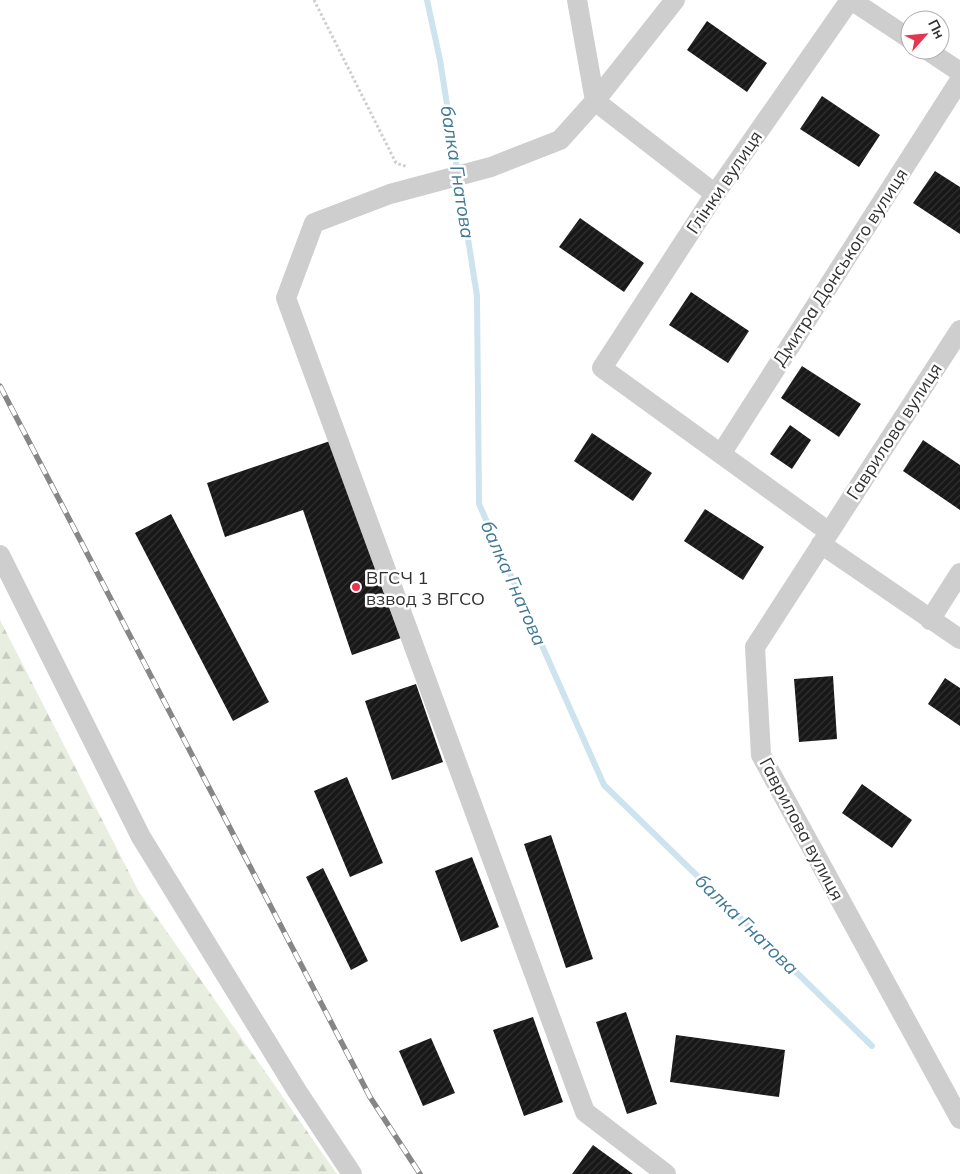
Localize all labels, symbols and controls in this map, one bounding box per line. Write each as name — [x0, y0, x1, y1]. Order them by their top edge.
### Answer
north arrow — [900, 10, 950, 60]
text: Пн — [924, 16, 949, 42]
water label: балка Гнатова — [436, 104, 480, 240]
street label: Глінки вулиця — [681, 126, 767, 238]
street label: Дмитра Донського вулиця — [767, 164, 913, 370]
street label: Гаврилова вулиця — [841, 358, 947, 504]
water label: балка Гнатова — [476, 517, 552, 649]
place label: ВГСЧ 1 взвод 3 ВГСО — [366, 566, 485, 610]
marker: ВГСЧ 1 взвод 3 ВГСО — [350, 581, 362, 593]
street label: Гаврилова вулиця — [755, 754, 849, 904]
water label: балка Гнатова — [690, 869, 804, 979]

